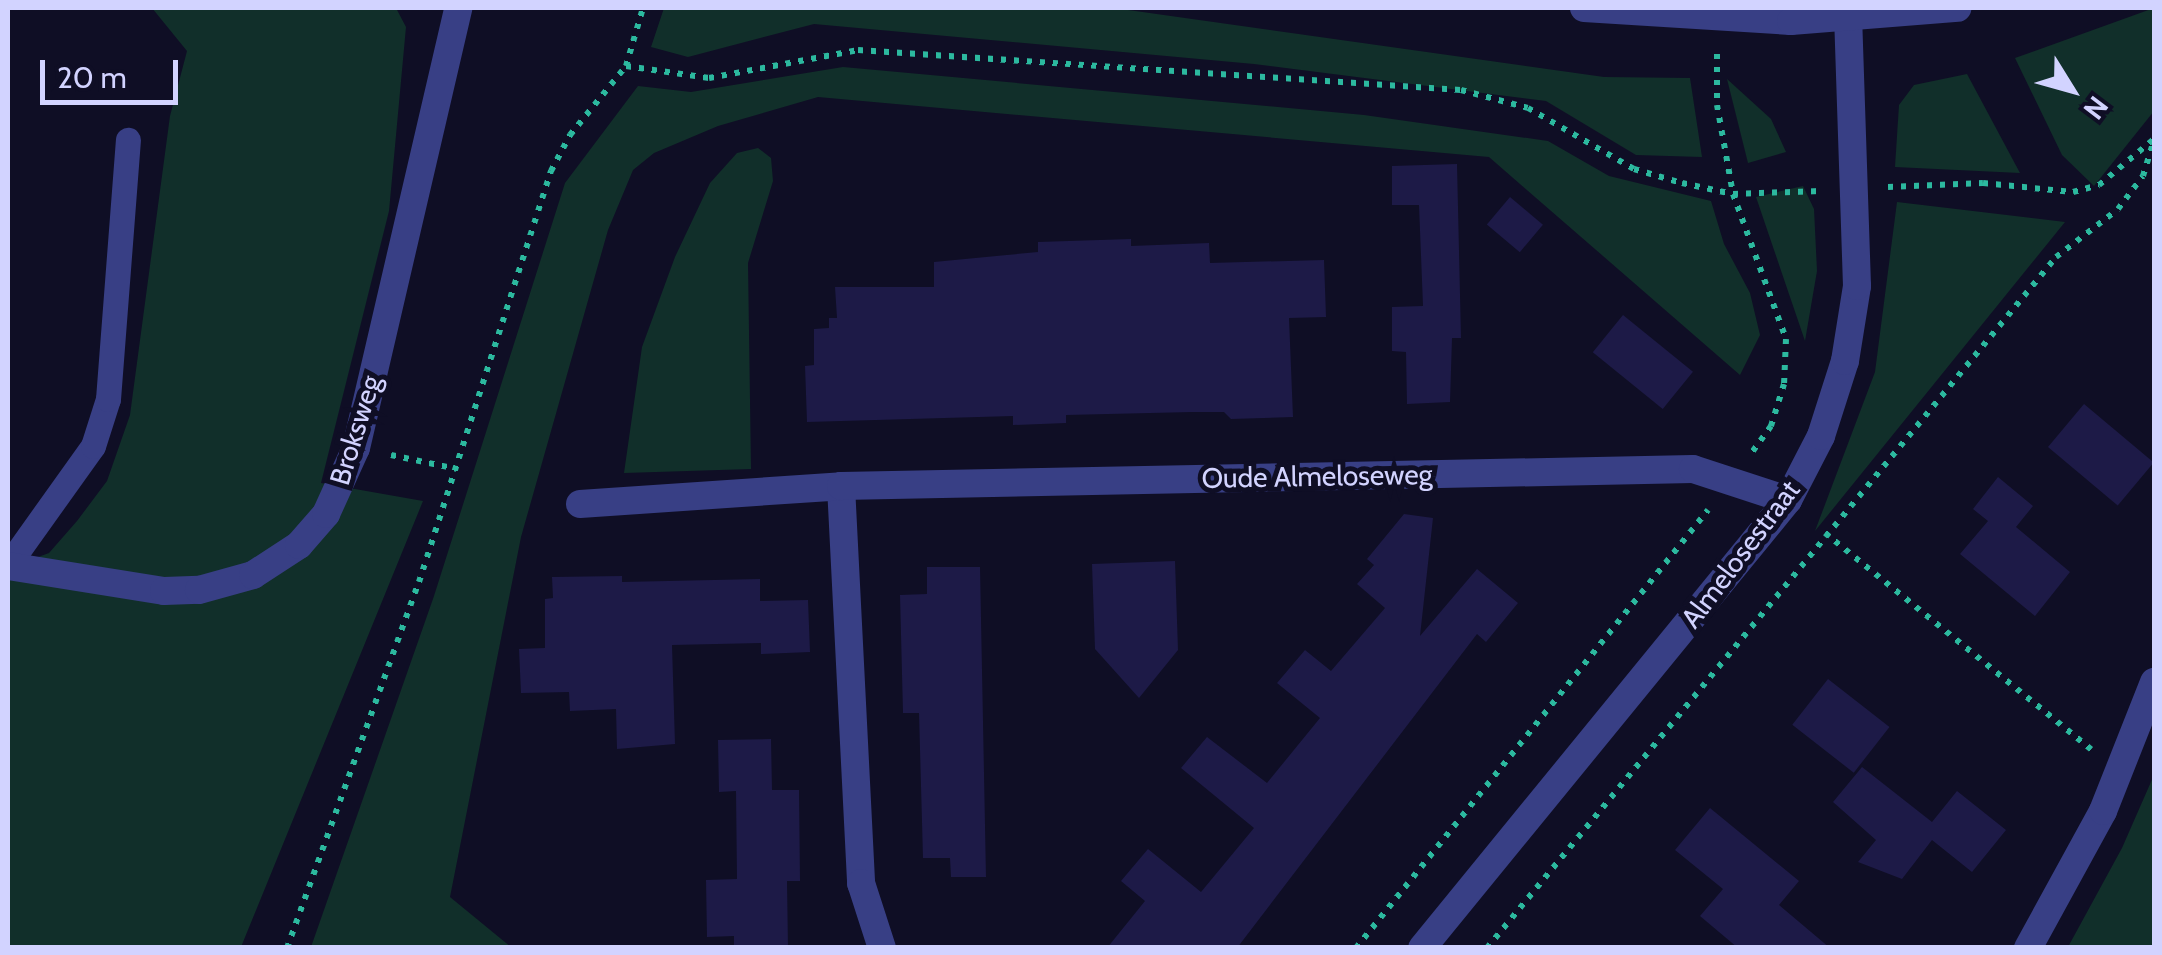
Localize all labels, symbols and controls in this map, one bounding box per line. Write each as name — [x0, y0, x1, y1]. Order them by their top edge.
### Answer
scale bar — [45, 40, 182, 102]
north arrow — [2022, 40, 2122, 140]
text: 20 m — [57, 59, 127, 96]
text: N — [2076, 90, 2115, 126]
street label: Broksweg — [322, 371, 388, 489]
street label: Oude Almeloseweg — [1201, 457, 1433, 495]
street label: Almelosestraat — [1674, 474, 1806, 634]

